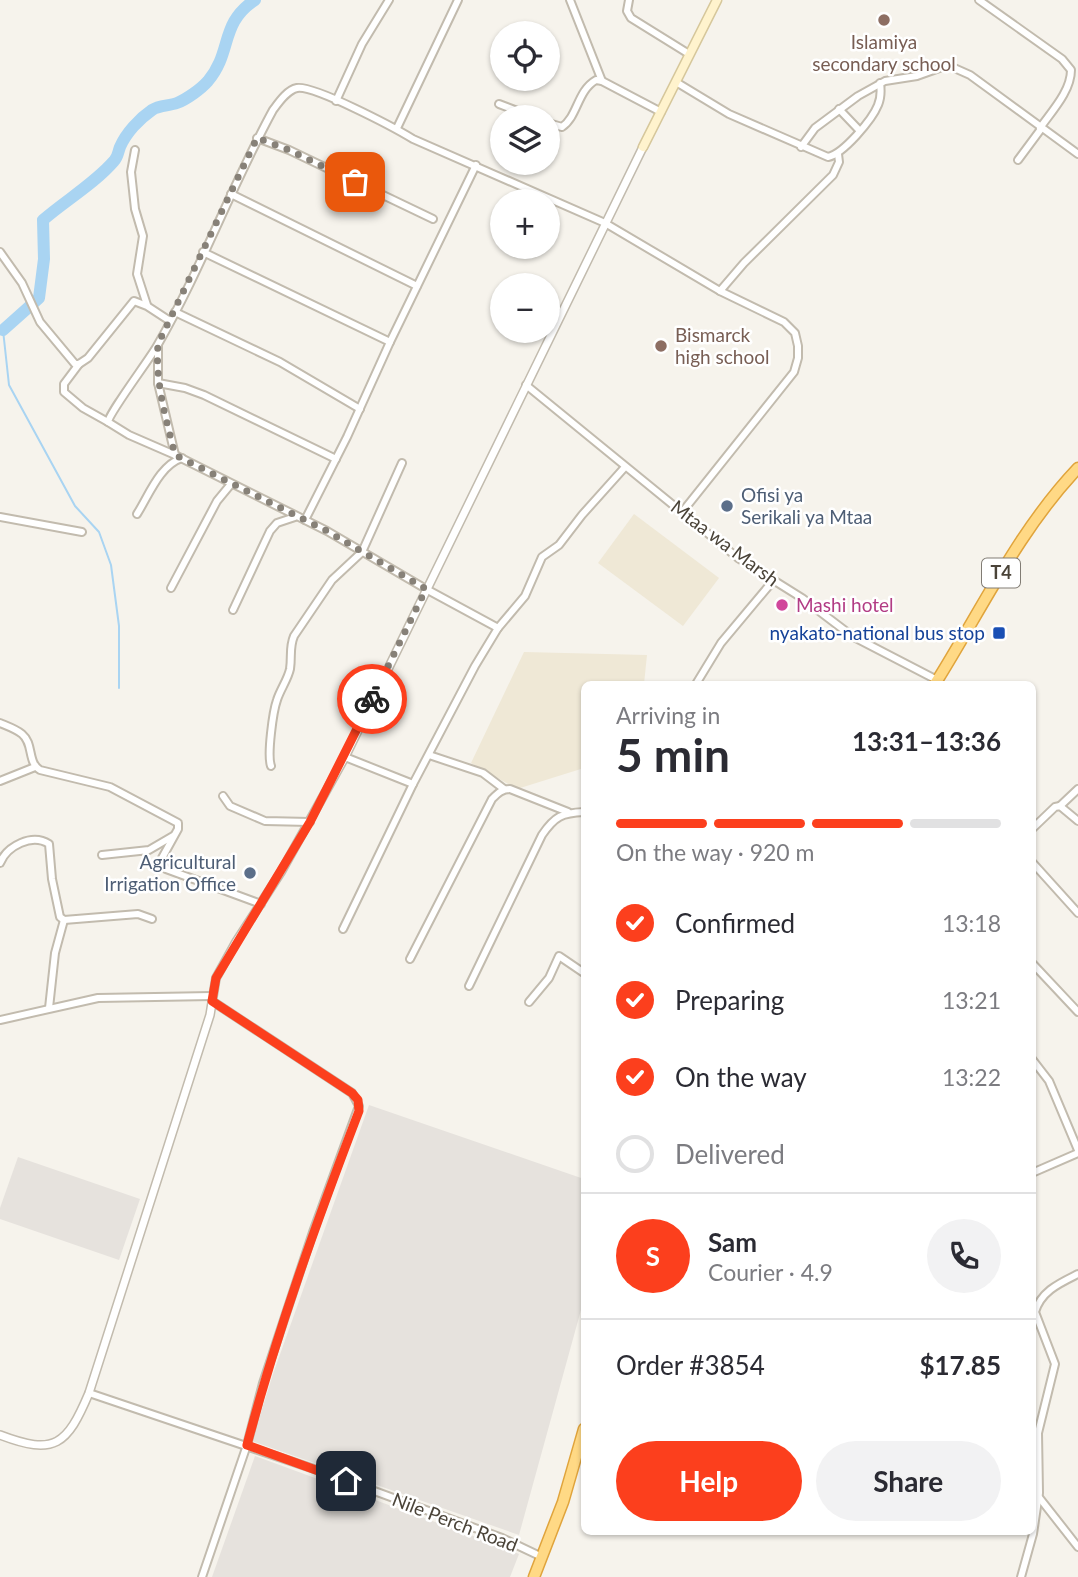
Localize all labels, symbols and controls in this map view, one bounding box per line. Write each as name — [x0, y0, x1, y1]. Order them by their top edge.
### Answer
marker: Islamiya secondary school — [876, 12, 892, 28]
map controls — [490, 21, 560, 343]
button: locate — [490, 21, 560, 91]
place label: Islamiya secondary school — [812, 30, 956, 75]
button: layers — [490, 105, 560, 175]
pin — [325, 152, 385, 212]
icon: bag — [336, 163, 374, 201]
button: + — [490, 189, 560, 259]
button: − — [490, 273, 560, 343]
place label: Bismarck high school — [675, 323, 769, 368]
marker: Bismarck high school — [653, 338, 669, 354]
place label: Ofisi ya Serikali ya Mtaa — [741, 483, 872, 528]
street label: Mtaa wa Marsh — [667, 495, 784, 591]
marker: Ofisi ya Serikali ya Mtaa — [719, 498, 735, 514]
road number: T4 — [982, 558, 1020, 588]
place label: Mashi hotel — [796, 593, 894, 616]
marker: Mashi hotel — [774, 597, 790, 613]
place label: nyakato-national bus stop — [769, 621, 985, 644]
marker: nyakato-national bus stop — [991, 625, 1007, 641]
courier — [337, 664, 407, 734]
icon: bike — [353, 680, 391, 718]
text: Arriving in — [616, 701, 720, 729]
text: 13:31–13:36 — [852, 725, 1001, 757]
text: 5 min — [616, 727, 730, 782]
text: On the way · 920 m — [616, 838, 815, 866]
place label: Agricultural Irrigation Office — [104, 850, 236, 895]
marker: Agricultural Irrigation Office — [242, 865, 258, 881]
icon: check — [616, 904, 654, 942]
text: Confirmed — [675, 907, 795, 939]
text: 13:18 — [942, 909, 1001, 937]
icon: check — [616, 981, 654, 1019]
text: Preparing — [675, 984, 784, 1016]
text: 13:21 — [942, 986, 1001, 1014]
icon: check — [616, 1058, 654, 1096]
text: On the way — [675, 1061, 807, 1093]
text: 13:22 — [942, 1063, 1001, 1091]
text: Delivered — [675, 1138, 785, 1170]
button: phone — [927, 1219, 1001, 1293]
text: Sam — [708, 1226, 757, 1258]
text: S — [646, 1240, 660, 1272]
text: Courier · 4.9 — [708, 1258, 833, 1286]
text: Order #3854 — [616, 1349, 765, 1381]
text: $17.85 — [919, 1349, 1001, 1381]
button: Help — [616, 1441, 802, 1521]
button: Share — [816, 1441, 1001, 1521]
pin — [316, 1451, 376, 1511]
icon: home — [327, 1462, 365, 1500]
street label: Nile Perch Road — [389, 1487, 521, 1556]

